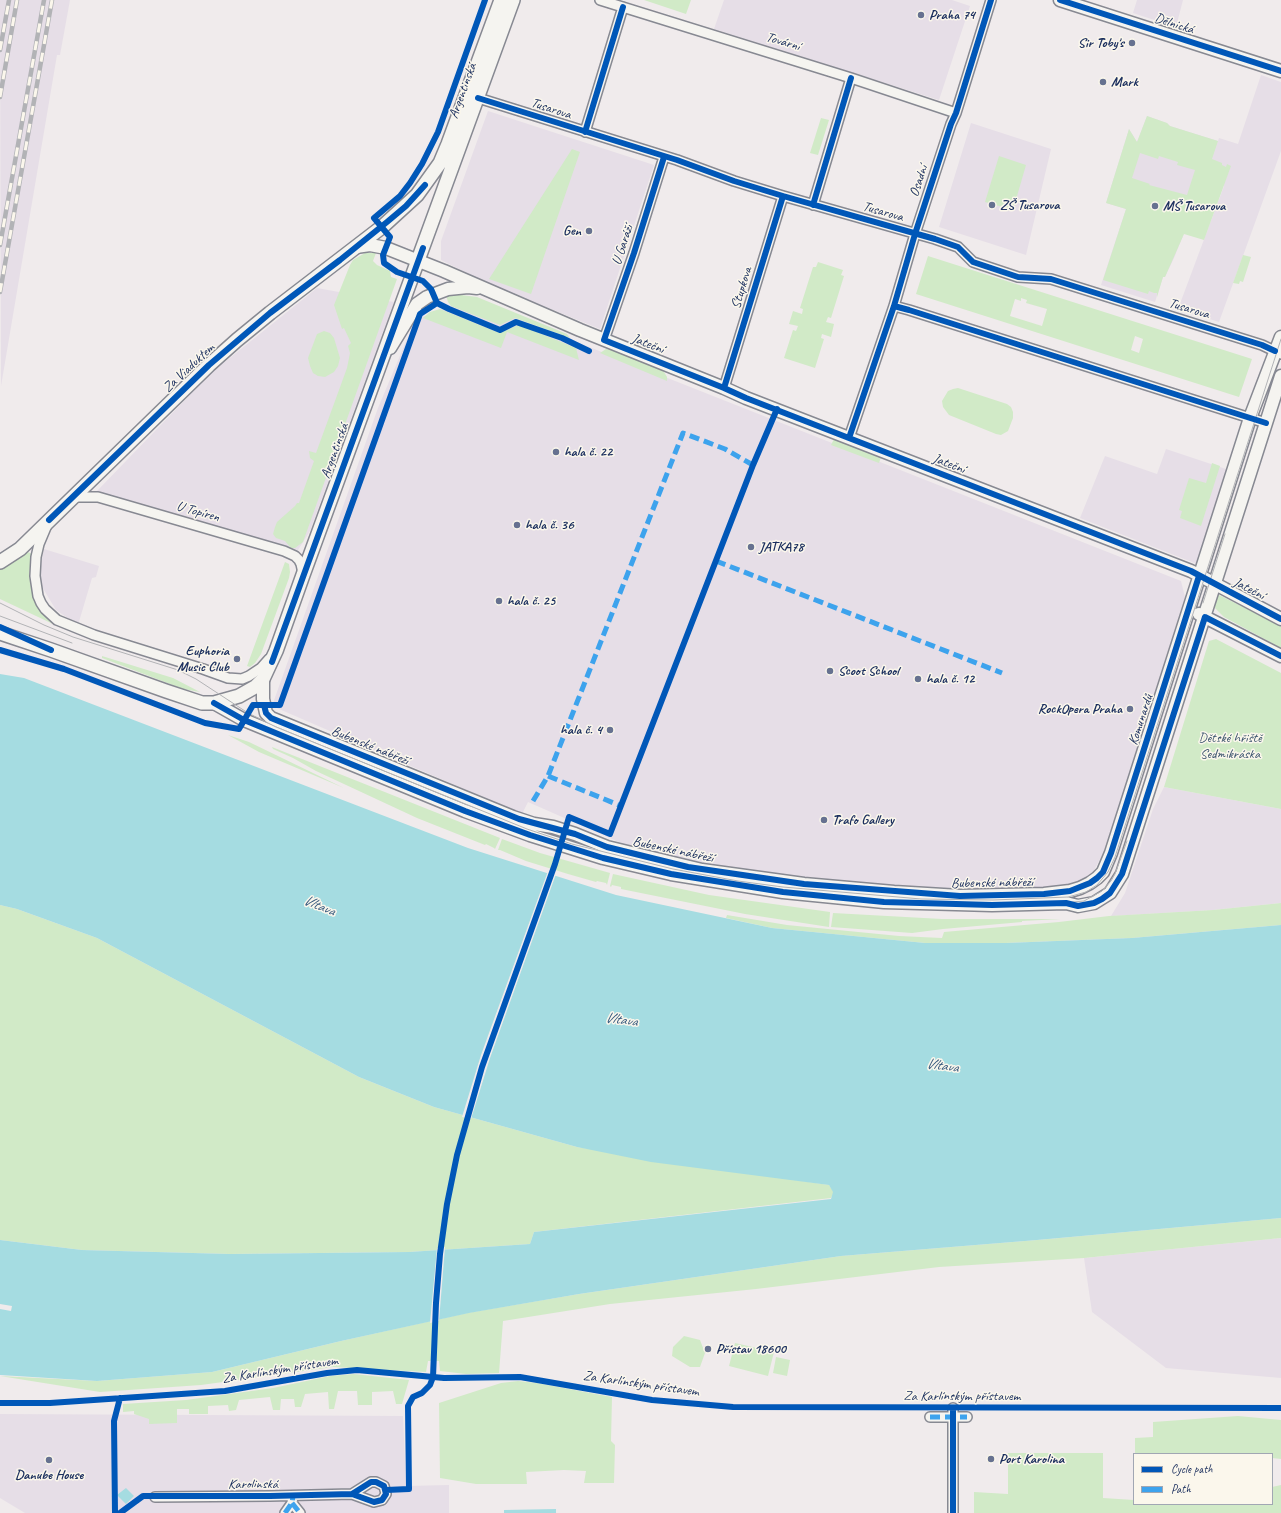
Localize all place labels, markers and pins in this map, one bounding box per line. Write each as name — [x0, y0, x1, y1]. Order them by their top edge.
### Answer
place label: Praha 74 — [929, 7, 975, 23]
marker: Praha 74 — [916, 10, 926, 20]
place label: Sir Toby's — [1078, 35, 1124, 51]
marker: Sir Toby's — [1127, 38, 1137, 48]
place label: Mark — [1111, 74, 1138, 90]
marker: Mark — [1098, 77, 1108, 87]
place label: ZŠ Tusarova — [1000, 197, 1059, 213]
place label: MŠ Tusarova — [1163, 198, 1225, 214]
marker: ZŠ Tusarova — [987, 200, 997, 210]
marker: MŠ Tusarova — [1150, 201, 1160, 211]
place label: Gen — [563, 223, 581, 239]
marker: Gen — [584, 226, 594, 236]
place label: hala č. 22 — [564, 444, 612, 460]
marker: hala č. 22 — [551, 447, 561, 457]
place label: hala č. 36 — [525, 517, 574, 533]
marker: hala č. 36 — [512, 520, 522, 530]
place label: JATKA78 — [759, 539, 803, 555]
marker: JATKA78 — [746, 542, 756, 552]
place label: hala č. 25 — [507, 593, 555, 609]
marker: hala č. 25 — [494, 596, 504, 606]
place label: Euphoria Music Club — [177, 643, 229, 676]
marker: Euphoria Music Club — [232, 654, 242, 664]
place label: Scoot School — [838, 663, 899, 679]
marker: Scoot School — [825, 666, 835, 676]
place label: hala č. 12 — [926, 671, 974, 687]
marker: hala č. 12 — [913, 674, 923, 684]
place label: RockOpera Praha — [1038, 701, 1122, 717]
marker: RockOpera Praha — [1125, 704, 1135, 714]
place label: hala č. 4 — [560, 722, 602, 738]
marker: hala č. 4 — [605, 725, 615, 735]
place label: Trafo Gallery — [832, 812, 894, 828]
marker: Trafo Gallery — [819, 815, 829, 825]
place label: Přístav 18600 — [716, 1341, 786, 1357]
marker: Přístav 18600 — [703, 1344, 713, 1354]
place label: Port Karolina — [999, 1451, 1064, 1467]
marker: Port Karolina — [986, 1454, 996, 1464]
marker: Danube House — [44, 1455, 54, 1465]
place label: Danube House — [15, 1467, 83, 1483]

